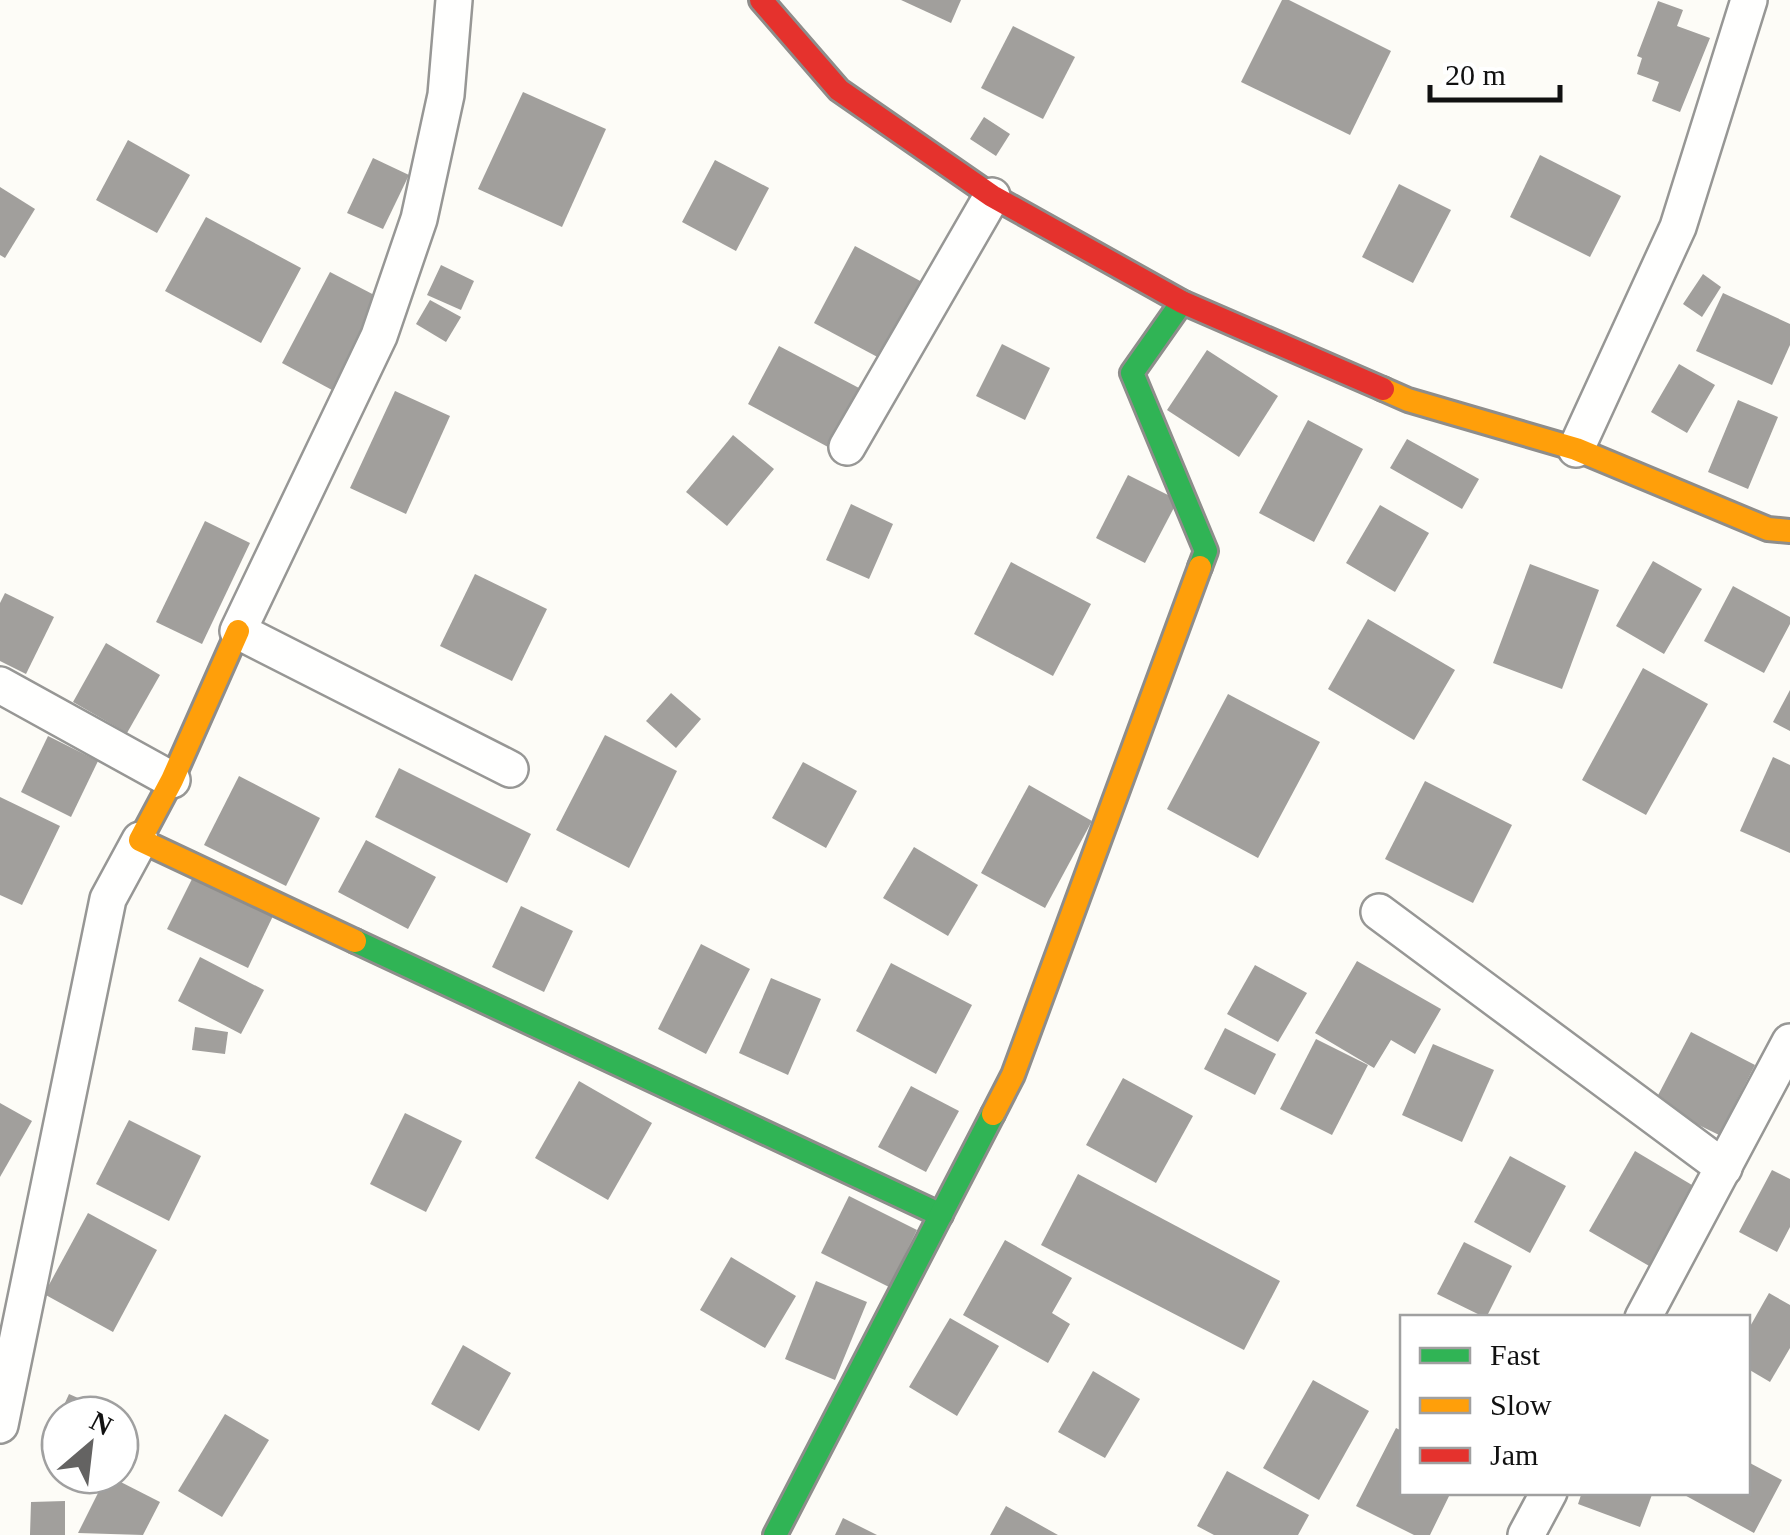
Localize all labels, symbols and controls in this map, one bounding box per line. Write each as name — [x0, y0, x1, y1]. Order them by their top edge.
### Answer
scale bar — [1430, 40, 1560, 102]
text: 20 m — [1445, 58, 1506, 91]
legend — [1400, 1315, 1750, 1495]
text: Fast — [1490, 1338, 1541, 1371]
text: Slow — [1490, 1388, 1552, 1421]
north arrow — [40, 1395, 140, 1495]
text: N — [85, 1405, 118, 1442]
text: Jam — [1490, 1438, 1538, 1471]

